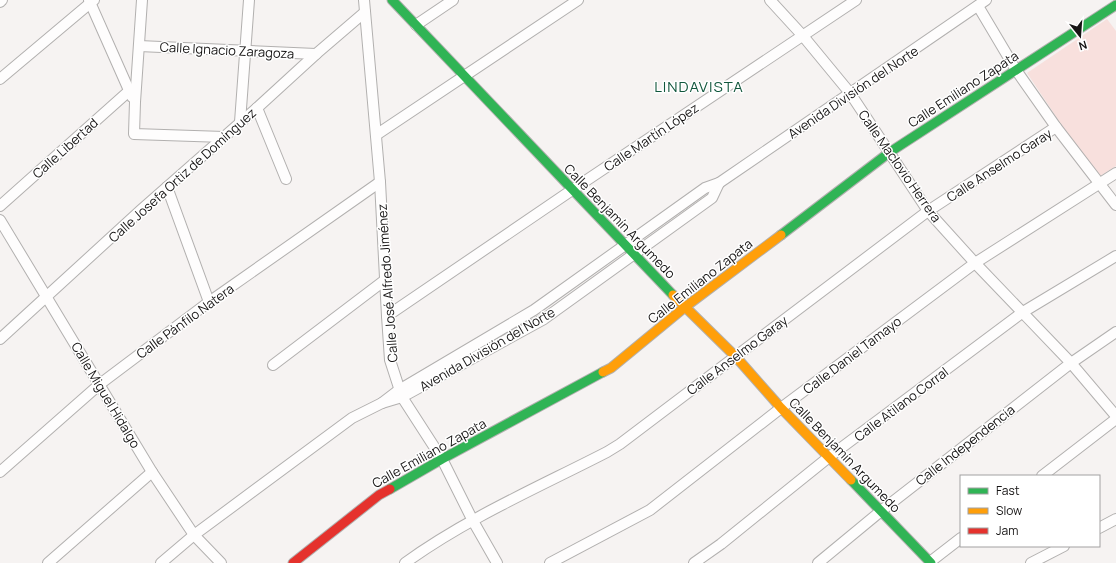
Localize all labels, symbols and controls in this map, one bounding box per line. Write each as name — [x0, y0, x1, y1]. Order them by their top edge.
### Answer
north arrow — [1060, 16, 1100, 56]
street label: Calle Ignacio Zaragoza — [159, 37, 295, 63]
text: N — [1077, 38, 1089, 54]
street label: Avenida División del Norte — [784, 41, 922, 142]
street label: Calle Emiliano Zapata — [904, 47, 1022, 131]
district label: LINDAVISTA — [654, 76, 744, 97]
street label: Calle Martín López — [600, 99, 702, 175]
street label: Calle Josefa Ortiz de Domínguez — [104, 104, 260, 246]
street label: Calle Maclovio Herrera — [854, 106, 946, 226]
street label: Calle Libertad — [28, 114, 102, 182]
street label: Calle Anselmo Garay — [943, 124, 1055, 206]
street label: Calle Benjamín Argumedo — [560, 160, 680, 282]
street label: Calle José Alfredo Jiménez — [372, 203, 402, 363]
street label: Calle Emiliano Zapata — [644, 234, 756, 328]
street label: Calle Pánfilo Natera — [132, 279, 238, 363]
street label: Avenida División del Norte — [416, 303, 558, 395]
street label: Calle Anselmo Garay — [683, 311, 791, 399]
street label: Calle Daniel Tamayo — [799, 312, 905, 398]
street label: Calle Miguel Hidalgo — [67, 339, 145, 452]
street label: Calle Atilano Corral — [850, 363, 952, 445]
street label: Calle Benjamín Argumedo — [785, 394, 905, 516]
street label: Calle Independencia — [912, 401, 1018, 489]
street label: Calle Emiliano Zapata — [369, 414, 489, 492]
legend — [960, 475, 1100, 547]
text: Fast — [996, 482, 1020, 499]
text: Slow — [996, 502, 1022, 519]
text: Jam — [996, 522, 1018, 539]

